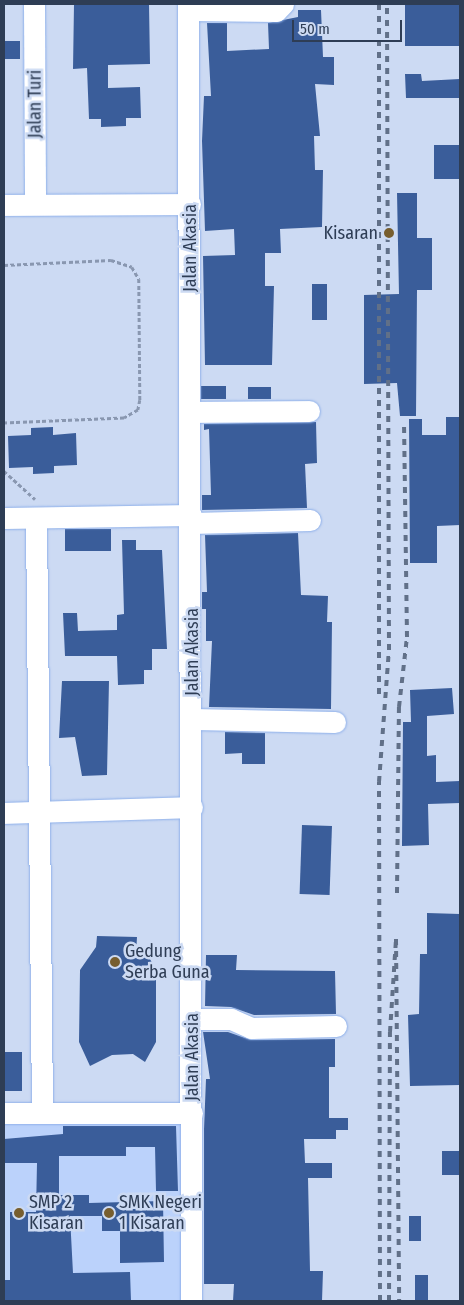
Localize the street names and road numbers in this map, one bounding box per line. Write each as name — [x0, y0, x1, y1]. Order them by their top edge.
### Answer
street label: Jalan Turi — [24, 70, 46, 138]
street label: Jalan Akasia — [179, 204, 201, 292]
street label: Jalan Akasia — [181, 608, 203, 696]
street label: Jalan Akasia — [181, 1013, 203, 1101]

